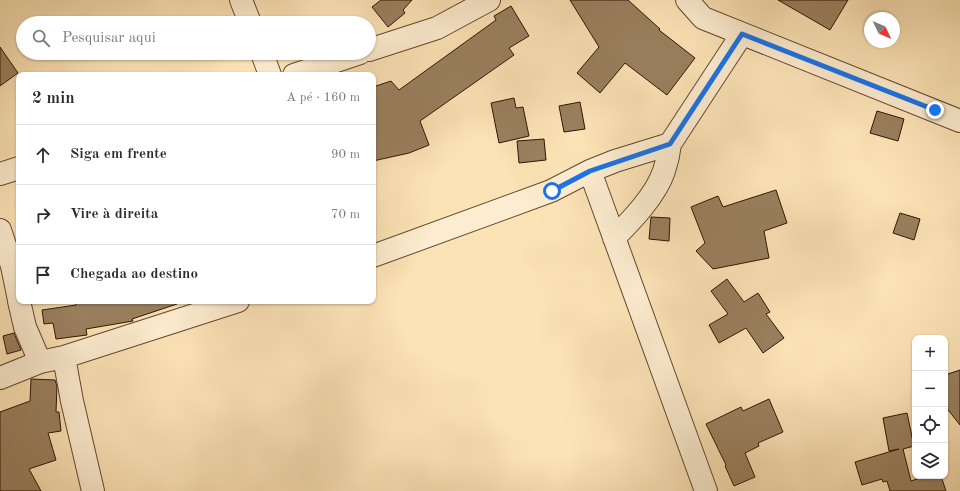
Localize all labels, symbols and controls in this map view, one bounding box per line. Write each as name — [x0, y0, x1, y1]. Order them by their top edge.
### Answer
north arrow — [864, 12, 900, 48]
search box — [16, 16, 376, 60]
icon: search — [30, 27, 52, 49]
text: Pesquisar aqui — [62, 31, 156, 46]
text: 2 min — [32, 90, 75, 107]
text: A pé · 160 m — [286, 91, 360, 104]
route end — [926, 101, 944, 119]
icon: ahead — [32, 144, 54, 166]
text: Siga em frente — [70, 147, 167, 162]
text: 90 m — [331, 148, 360, 161]
route start — [543, 182, 561, 200]
icon: right — [32, 204, 54, 226]
text: Vire à direita — [70, 207, 158, 222]
text: 70 m — [331, 208, 360, 221]
icon: arrive — [32, 264, 54, 286]
text: Chegada ao destino — [70, 267, 198, 282]
map controls — [912, 335, 948, 479]
button: + — [912, 335, 948, 371]
button: − — [912, 371, 948, 407]
button: locate — [912, 407, 948, 443]
button: layers — [912, 443, 948, 479]

